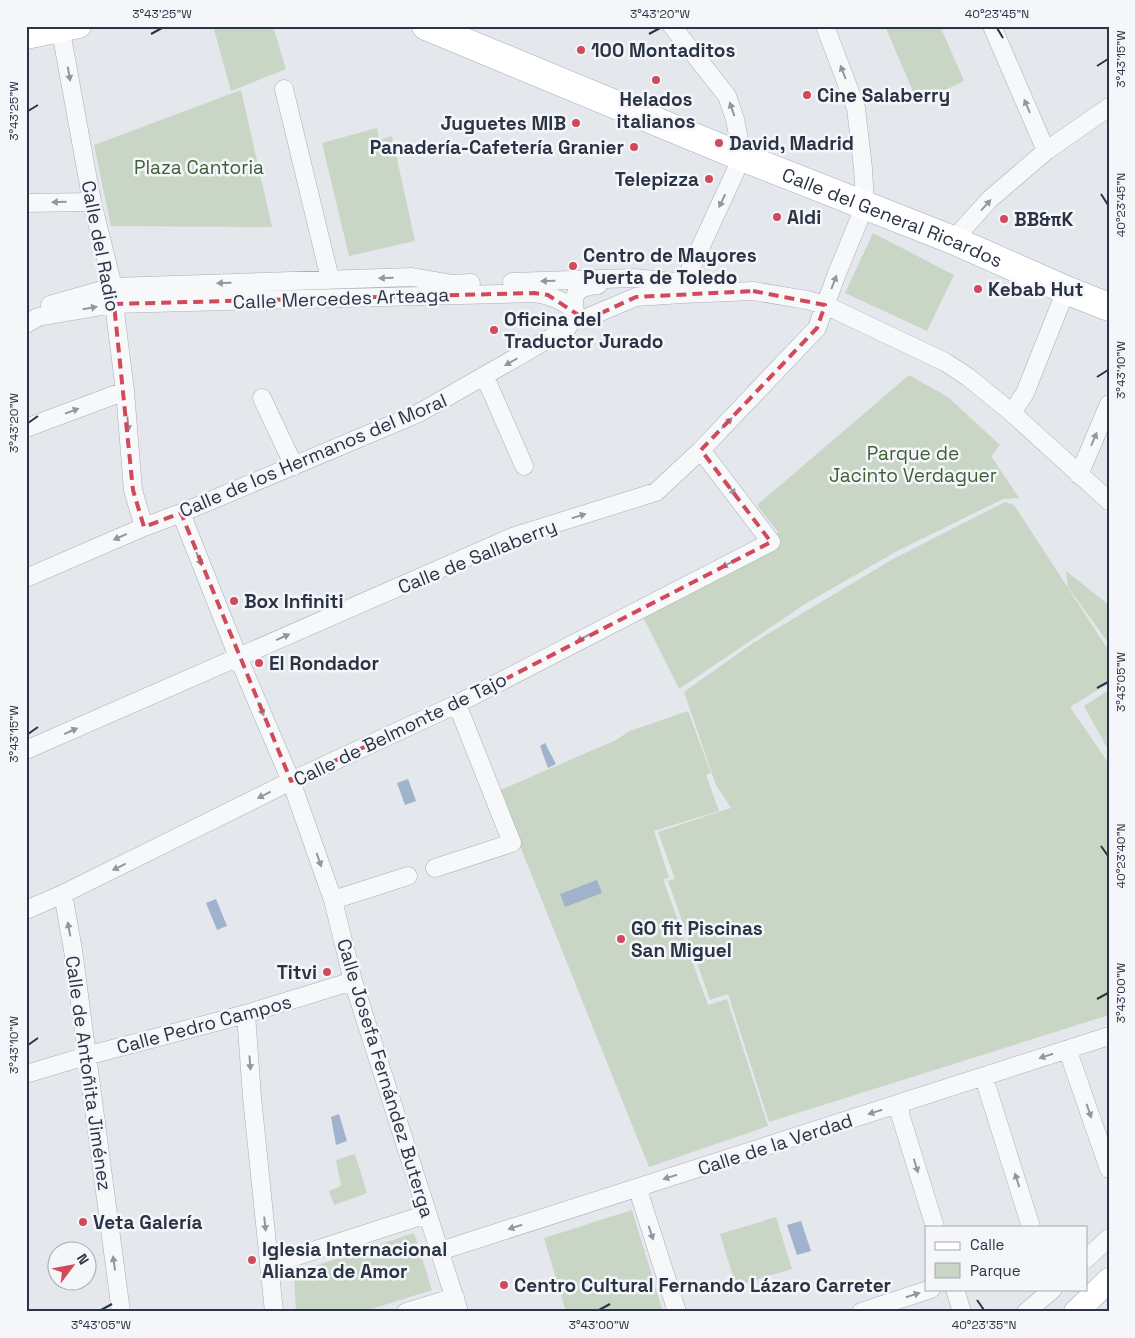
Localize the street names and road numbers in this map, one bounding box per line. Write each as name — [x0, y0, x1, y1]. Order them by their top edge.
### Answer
street label: Calle del General Ricardos — [778, 162, 1006, 273]
street label: Calle del Radio — [76, 178, 125, 314]
street label: Calle Mercedes Arteaga — [232, 282, 450, 315]
street label: Calle de los Hermanos del Moral — [176, 388, 451, 523]
street label: Calle de Sallaberry — [394, 513, 560, 600]
street label: Calle de Belmonte de Tajo — [290, 667, 511, 792]
street label: Calle Josefa Fernández Buterga — [331, 936, 440, 1221]
street label: Calle de Antoñita Jiménez — [60, 954, 117, 1192]
street label: Calle Pedro Campos — [114, 989, 294, 1060]
street label: Calle de la Verdad — [695, 1108, 856, 1181]

